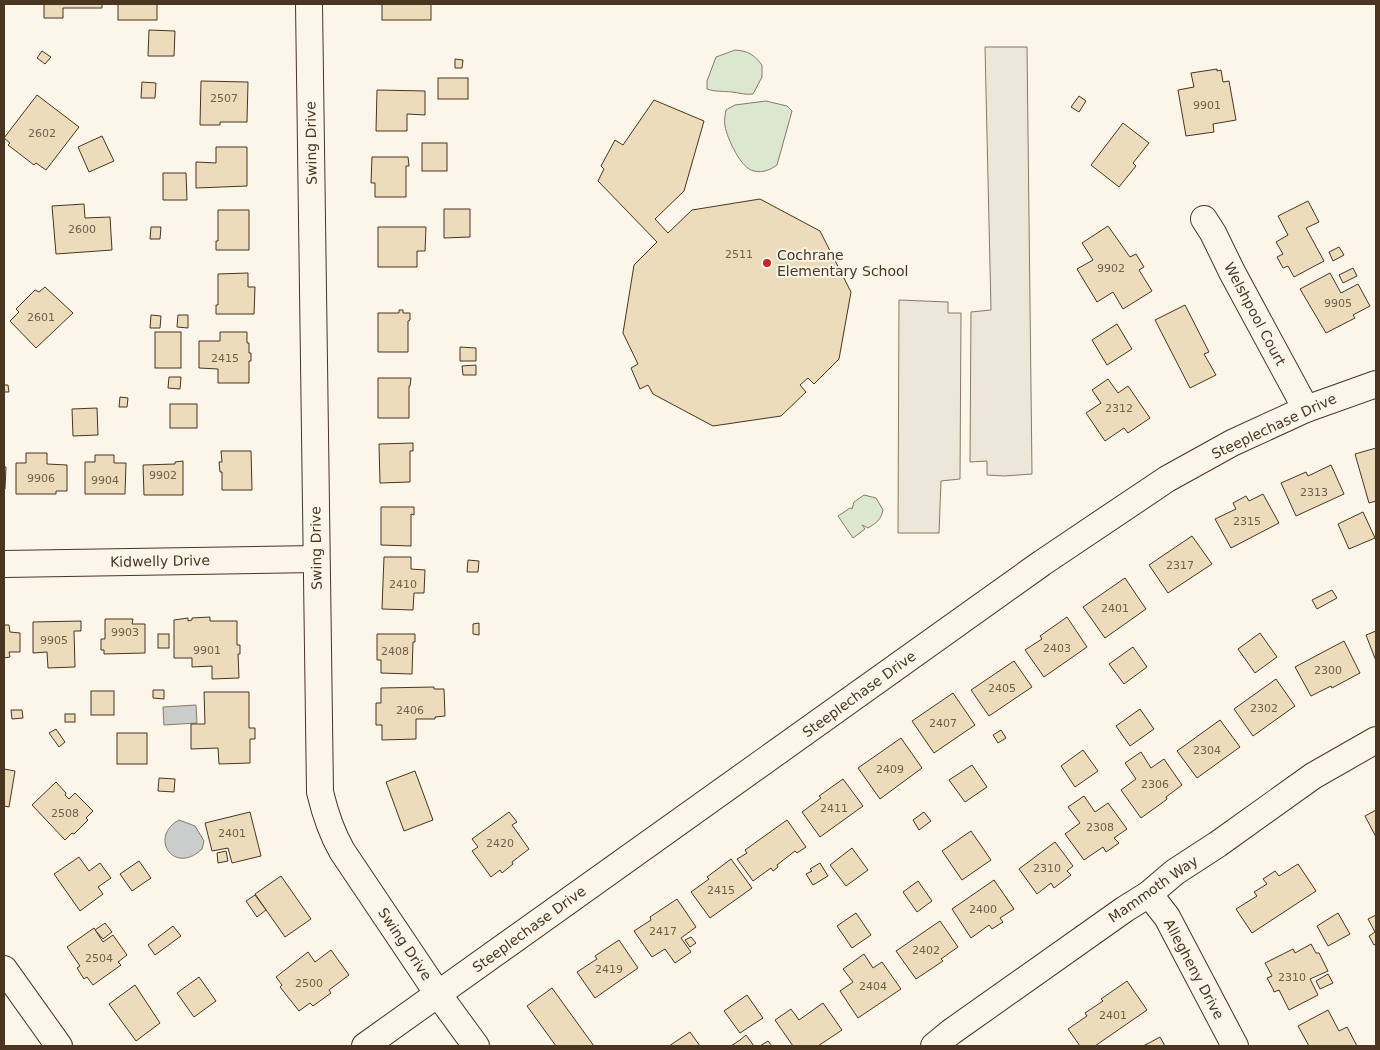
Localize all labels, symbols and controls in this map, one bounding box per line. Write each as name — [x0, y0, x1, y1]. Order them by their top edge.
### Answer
house number: 2507 — [210, 92, 238, 105]
house number: 9901 — [1193, 99, 1221, 112]
street label: Swing Drive — [302, 101, 320, 185]
house number: 2602 — [28, 127, 56, 140]
house number: 2600 — [68, 223, 96, 236]
place label: Cochrane Elementary School — [777, 247, 909, 279]
house number: 2511 — [725, 248, 753, 261]
marker: Cochrane Elementary School — [761, 257, 773, 269]
street label: Welshpool Court — [1221, 260, 1289, 369]
house number: 9902 — [1097, 262, 1125, 275]
house number: 9905 — [1324, 297, 1352, 310]
house number: 2601 — [27, 311, 55, 324]
house number: 2415 — [211, 352, 239, 365]
street label: Steeplechase Drive — [1209, 390, 1339, 462]
house number: 2312 — [1105, 402, 1133, 415]
house number: 9902 — [149, 469, 177, 482]
house number: 9906 — [27, 472, 55, 485]
house number: 9904 — [91, 474, 119, 487]
house number: 2313 — [1300, 486, 1328, 499]
street label: Swing Drive — [307, 506, 325, 590]
house number: 2315 — [1233, 515, 1261, 528]
street label: Kidwelly Drive — [110, 552, 210, 570]
house number: 2317 — [1166, 559, 1194, 572]
house number: 2410 — [389, 578, 417, 591]
house number: 2401 — [1101, 602, 1129, 615]
house number: 9903 — [111, 626, 139, 639]
house number: 9905 — [40, 634, 68, 647]
house number: 2403 — [1043, 642, 1071, 655]
house number: 9901 — [193, 644, 221, 657]
house number: 2408 — [381, 645, 409, 658]
street label: Steeplechase Drive — [799, 648, 919, 740]
house number: 2300 — [1314, 664, 1342, 677]
house number: 2405 — [988, 682, 1016, 695]
house number: 2302 — [1250, 702, 1278, 715]
house number: 2406 — [396, 704, 424, 717]
house number: 2407 — [929, 717, 957, 730]
house number: 2304 — [1193, 744, 1221, 757]
house number: 2409 — [876, 763, 904, 776]
house number: 2306 — [1141, 778, 1169, 791]
house number: 2411 — [820, 802, 848, 815]
house number: 2508 — [51, 807, 79, 820]
house number: 2308 — [1086, 821, 1114, 834]
house number: 2401 — [218, 827, 246, 840]
house number: 2420 — [486, 837, 514, 850]
street label: Mammoth Way — [1105, 852, 1201, 926]
house number: 2310 — [1033, 862, 1061, 875]
street label: Steeplechase Drive — [469, 883, 589, 975]
house number: 2415 — [707, 884, 735, 897]
house number: 2400 — [969, 903, 997, 916]
street label: Swing Drive — [375, 905, 435, 983]
street label: Allegheny Drive — [1161, 916, 1227, 1022]
house number: 2417 — [649, 925, 677, 938]
house number: 2402 — [912, 944, 940, 957]
house number: 2504 — [85, 952, 113, 965]
house number: 2419 — [595, 963, 623, 976]
house number: 2310 — [1278, 971, 1306, 984]
house number: 2500 — [295, 977, 323, 990]
house number: 2404 — [859, 980, 887, 993]
house number: 2401 — [1099, 1009, 1127, 1022]

